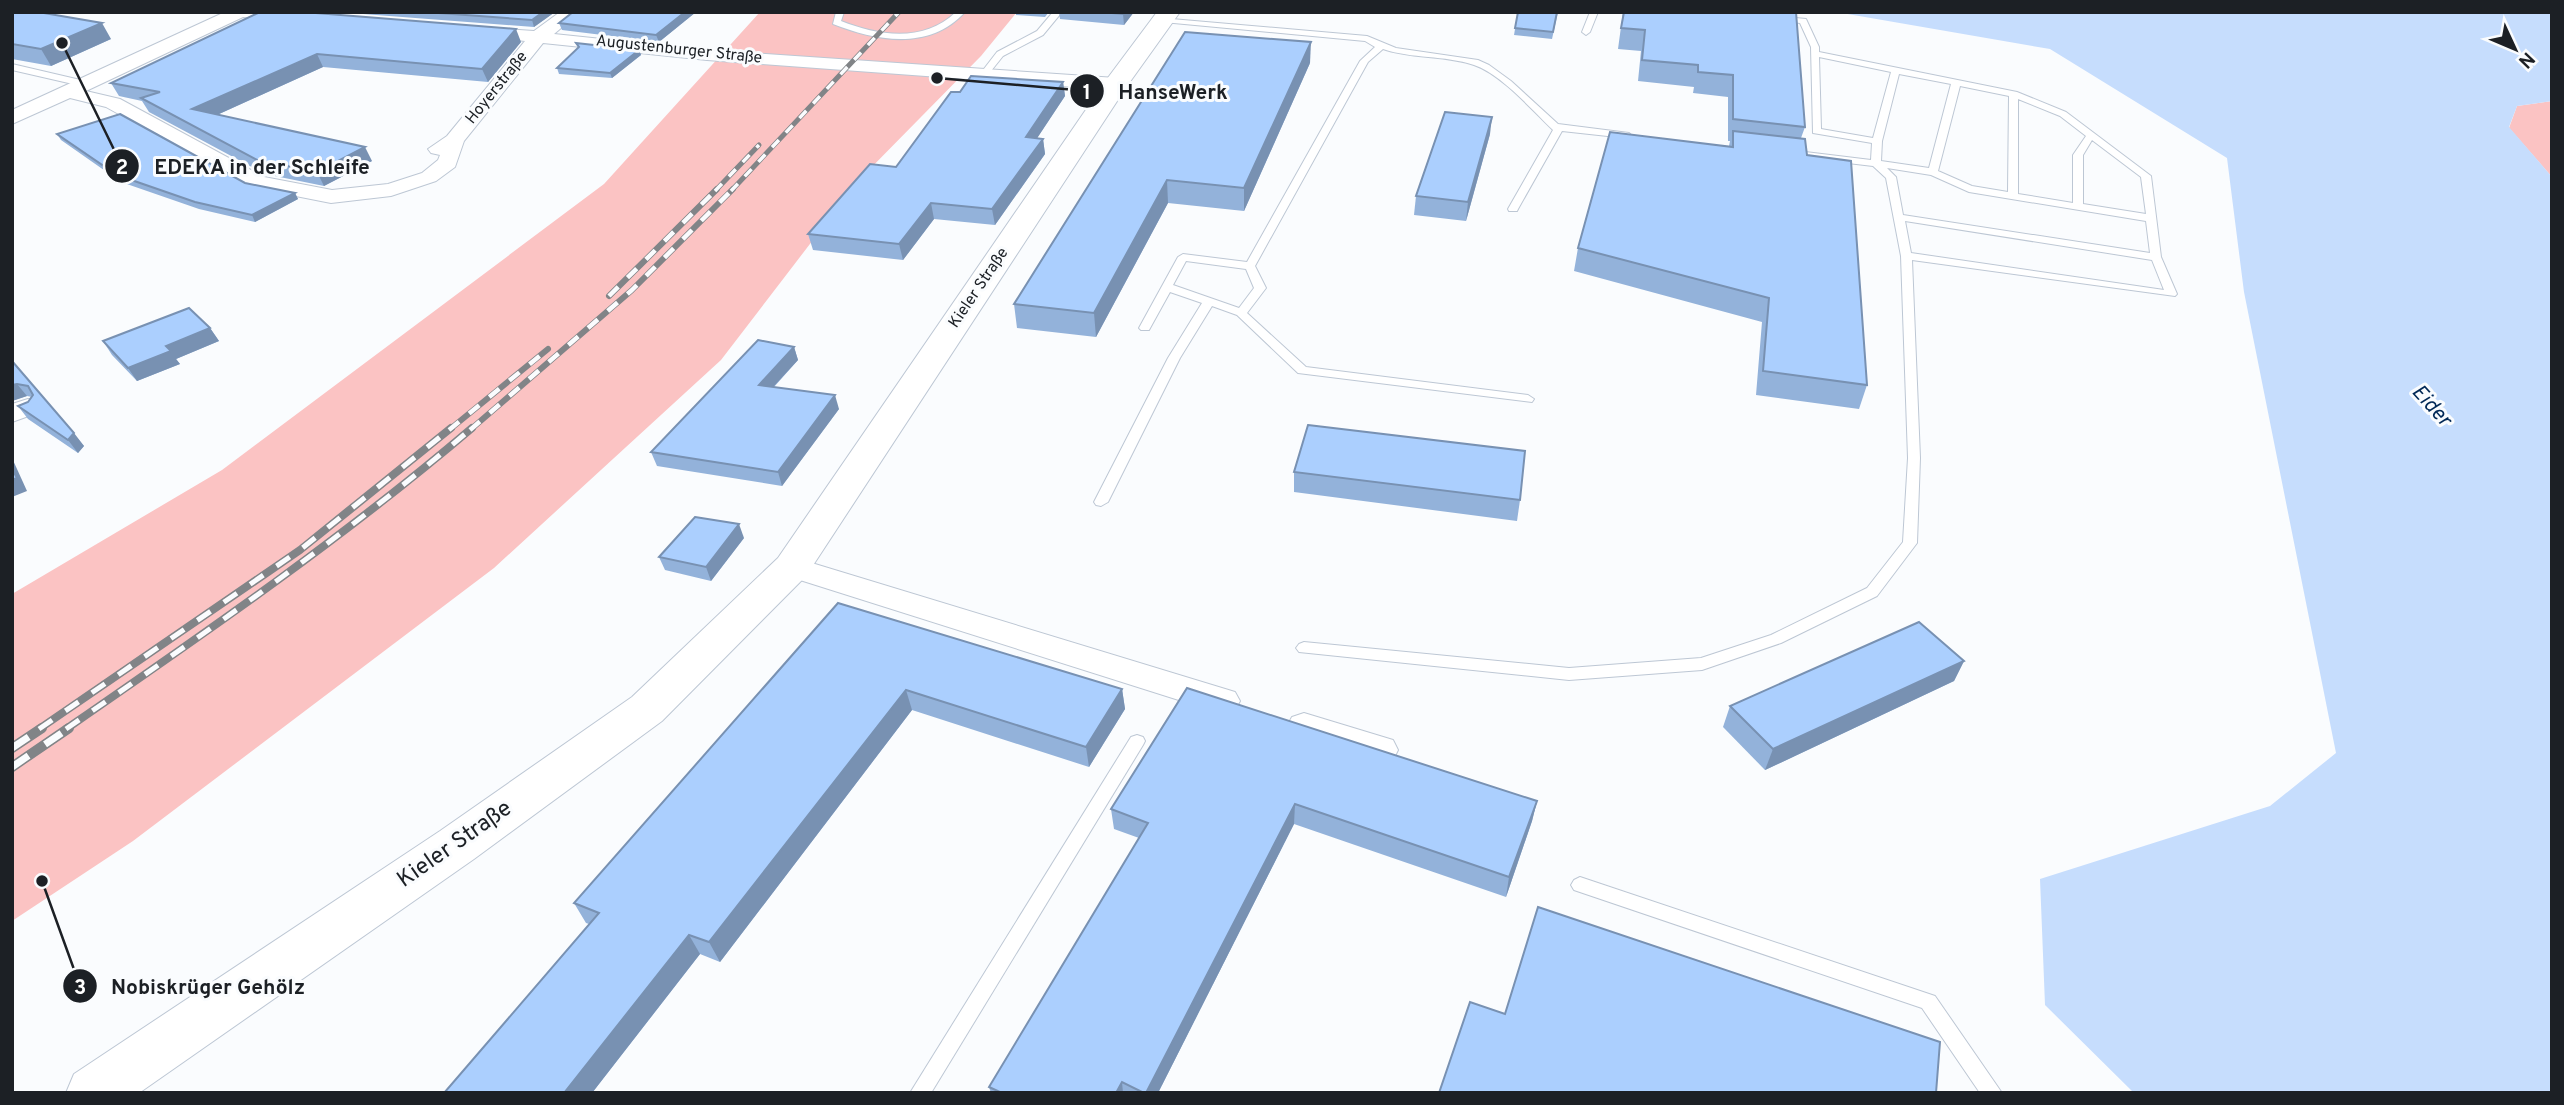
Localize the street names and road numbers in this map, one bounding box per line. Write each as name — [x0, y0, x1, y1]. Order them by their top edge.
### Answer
street label: Augustenburger Straße — [595, 31, 763, 69]
street label: Hoyerstraße — [462, 48, 532, 128]
street label: Kieler Straße — [945, 244, 1013, 332]
street label: Kieler Straße — [392, 795, 518, 895]

